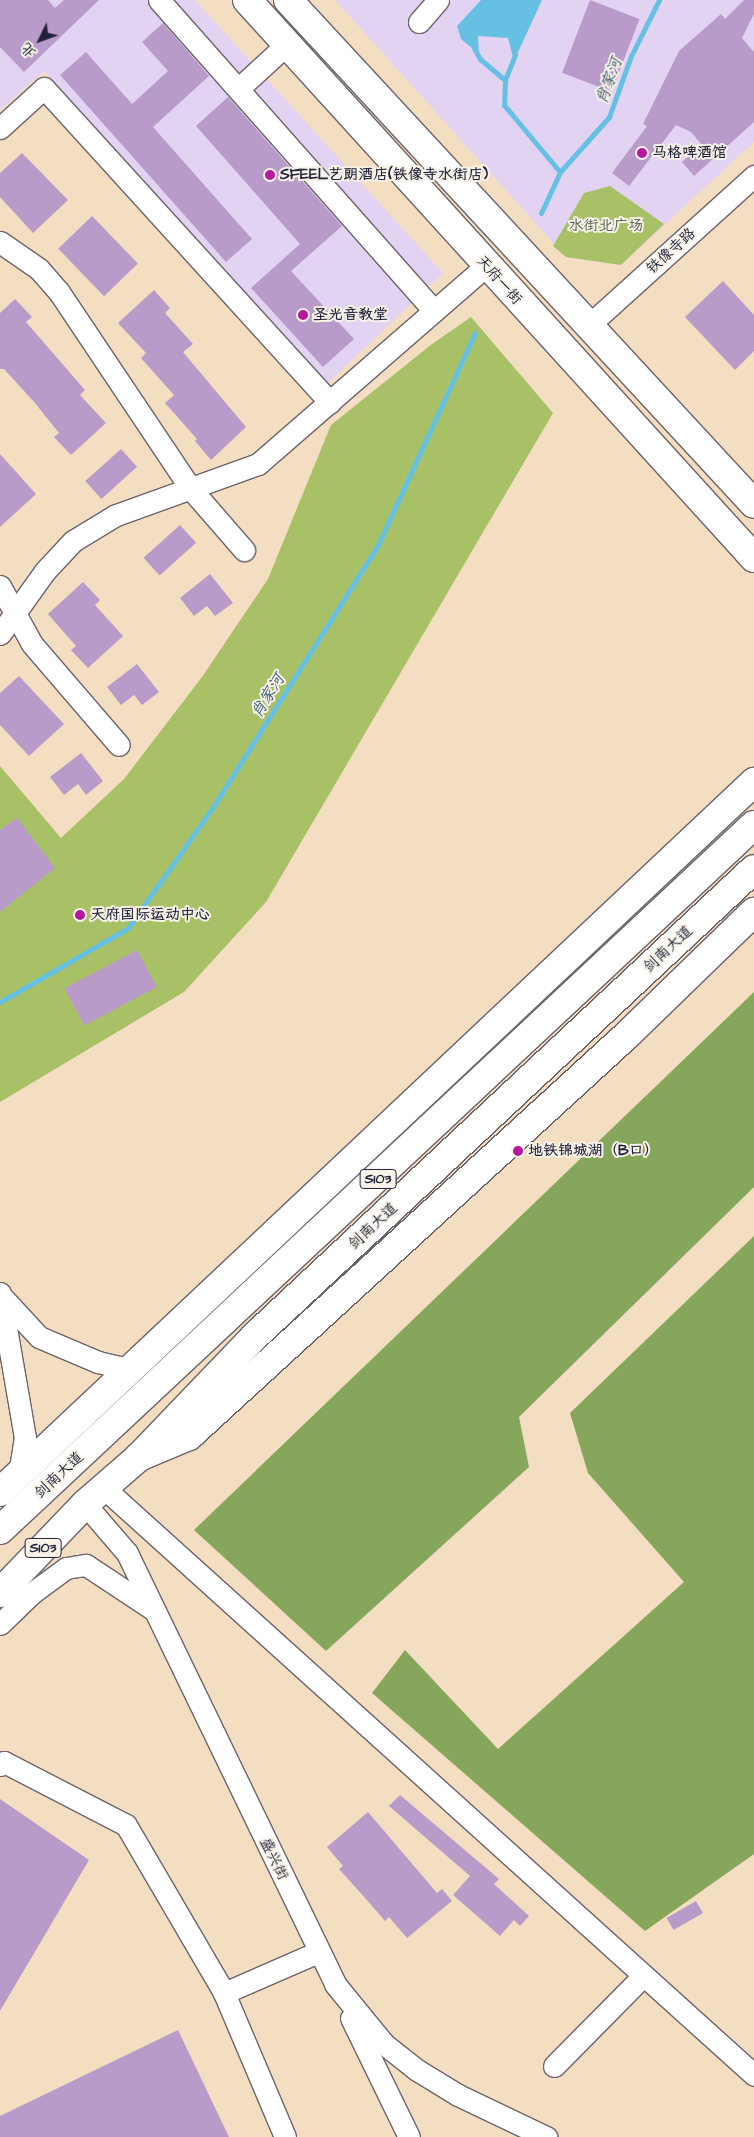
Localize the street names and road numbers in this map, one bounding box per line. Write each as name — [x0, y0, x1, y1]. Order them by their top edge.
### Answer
street label: 铁像寺路 — [643, 224, 699, 278]
street label: 天府一街 — [472, 252, 526, 308]
street label: 剑南大道 — [640, 922, 696, 976]
road number: S103 — [359, 1168, 397, 1190]
street label: 剑南大道 — [345, 1199, 401, 1253]
street label: 剑南大道 — [31, 1448, 87, 1502]
road number: S103 — [24, 1536, 62, 1560]
street label: 盛兴街 — [256, 1835, 292, 1883]

